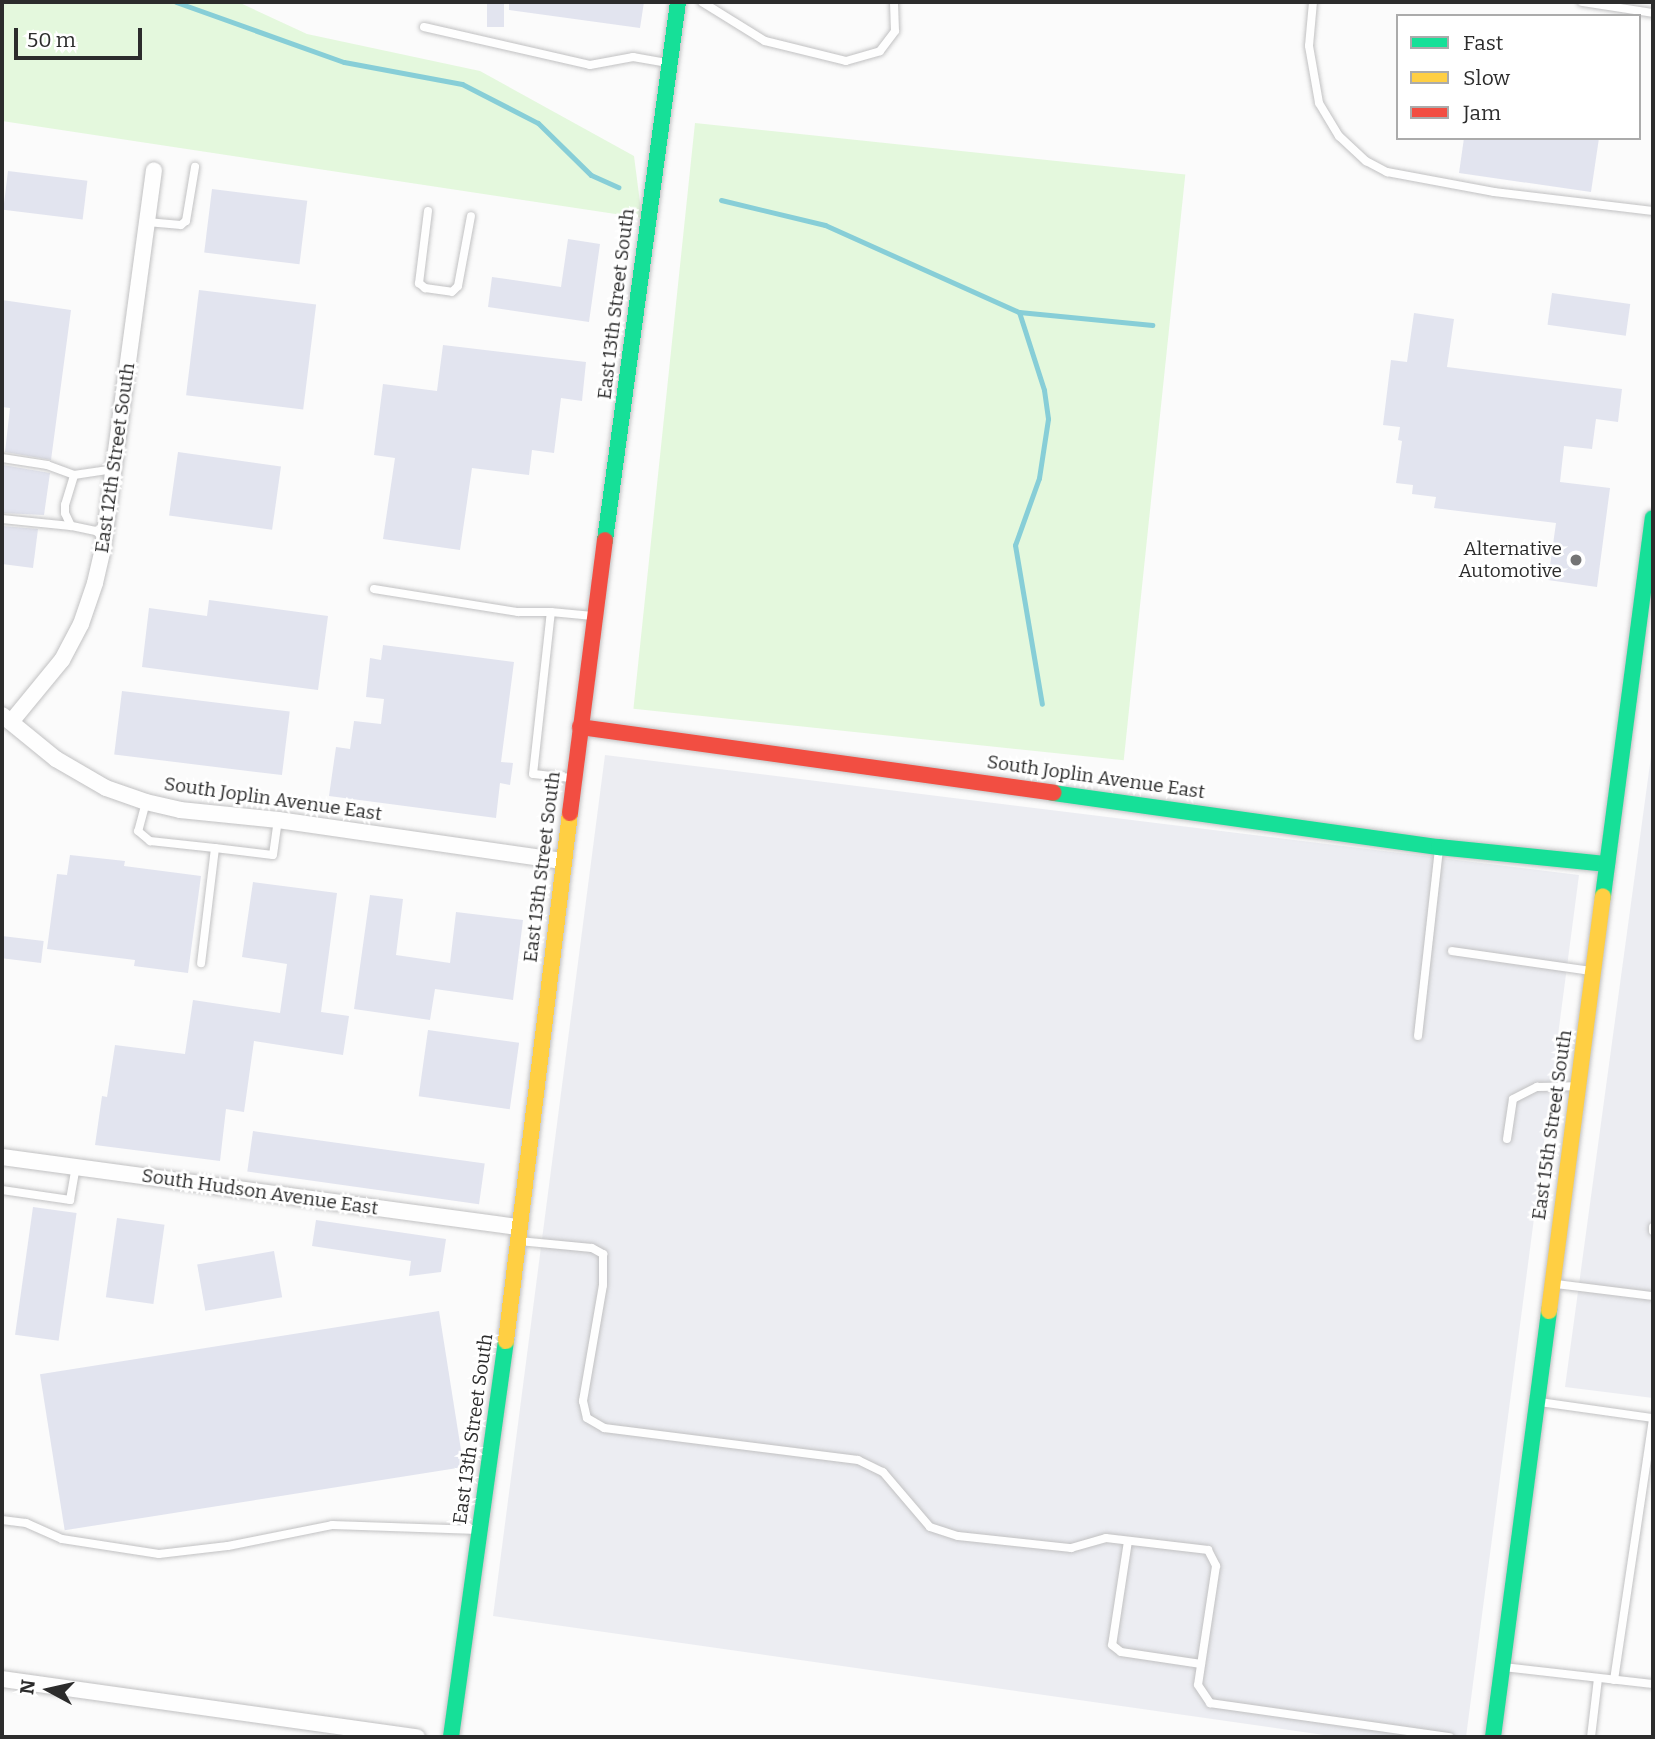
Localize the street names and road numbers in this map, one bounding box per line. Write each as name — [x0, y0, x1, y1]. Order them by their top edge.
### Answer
street label: East 13th Street South — [593, 207, 639, 401]
street label: East 12th Street South — [90, 361, 140, 555]
street label: South Joplin Avenue East — [986, 750, 1206, 804]
street label: East 13th Street South — [519, 770, 565, 964]
street label: South Joplin Avenue East — [163, 772, 383, 826]
street label: East 15th Street South — [1527, 1029, 1577, 1221]
street label: South Hudson Avenue East — [140, 1164, 380, 1220]
street label: East 13th Street South — [448, 1332, 498, 1526]

